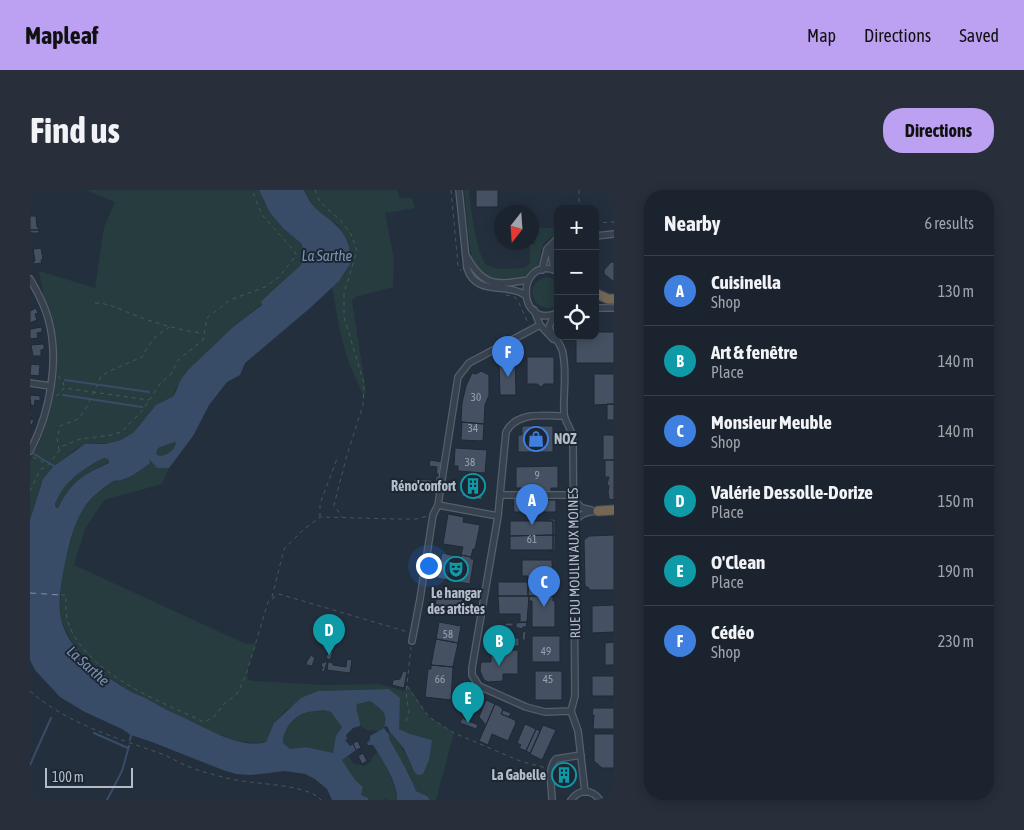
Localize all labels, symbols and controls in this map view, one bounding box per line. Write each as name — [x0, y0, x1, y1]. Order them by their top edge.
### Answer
text: Mapleaf — [25, 22, 98, 49]
text: Map — [807, 25, 836, 46]
text: Directions — [864, 25, 931, 46]
text: Saved — [959, 25, 999, 46]
button: Directions — [883, 108, 994, 153]
text: Find us — [30, 110, 120, 150]
north arrow — [494, 205, 539, 250]
map controls — [554, 205, 599, 340]
button: + — [554, 205, 599, 250]
text: Nearby — [664, 211, 720, 235]
text: 6 results — [924, 214, 974, 232]
water label: La Sarthe — [302, 247, 353, 264]
button: − — [554, 250, 599, 295]
text: Cuisinella — [711, 271, 781, 293]
text: A — [676, 282, 684, 300]
text: 130 m — [938, 282, 974, 300]
text: Shop — [711, 293, 741, 311]
button: locate — [554, 295, 599, 340]
pin: F — [492, 336, 524, 377]
text: Art & fenêtre — [711, 341, 798, 363]
text: B — [676, 352, 684, 370]
text: 140 m — [938, 352, 974, 370]
text: Place — [711, 363, 744, 381]
house number: 30 — [471, 391, 481, 403]
text: Monsieur Meuble — [711, 411, 832, 433]
house number: 34 — [468, 422, 478, 434]
text: C — [676, 422, 684, 440]
text: 140 m — [938, 422, 974, 440]
shop icon: NOZ — [523, 426, 549, 452]
place label: NOZ — [554, 431, 577, 447]
text: Shop — [711, 433, 741, 451]
house number: 38 — [465, 456, 475, 468]
house number: 9 — [534, 469, 540, 481]
building icon: Réno'confort — [460, 473, 486, 499]
place label: Réno'confort — [391, 478, 456, 494]
text: Valérie Dessolle-Dorize — [711, 481, 873, 503]
pin: A — [516, 484, 548, 525]
street label: RUE DU MOULIN AUX MOINES — [565, 487, 583, 638]
text: D — [676, 492, 684, 510]
text: 150 m — [938, 492, 974, 510]
text: Place — [711, 503, 744, 521]
house number: 61 — [527, 533, 537, 545]
text: O'Clean — [711, 551, 765, 573]
your location — [416, 553, 442, 579]
theatre icon: Le hangar des artistes — [443, 556, 469, 582]
text: E — [677, 562, 683, 580]
text: 190 m — [938, 562, 974, 580]
pin: C — [528, 566, 560, 607]
text: Place — [711, 573, 744, 591]
place label: Le hangar des artistes — [427, 585, 485, 617]
pin: D — [313, 614, 345, 655]
text: Cédéo — [711, 621, 755, 643]
pin: B — [483, 625, 515, 666]
house number: 58 — [443, 628, 453, 640]
text: F — [677, 632, 683, 650]
text: 230 m — [938, 632, 974, 650]
water label: La Sarthe — [64, 642, 113, 689]
text: Shop — [711, 643, 741, 661]
house number: 49 — [541, 645, 551, 657]
house number: 66 — [435, 673, 445, 685]
house number: 45 — [543, 673, 553, 685]
pin: E — [452, 682, 484, 723]
building icon: La Gabelle — [551, 762, 577, 788]
scale bar — [45, 765, 132, 788]
place label: La Gabelle — [492, 767, 546, 783]
text: 100 m — [52, 769, 84, 785]

